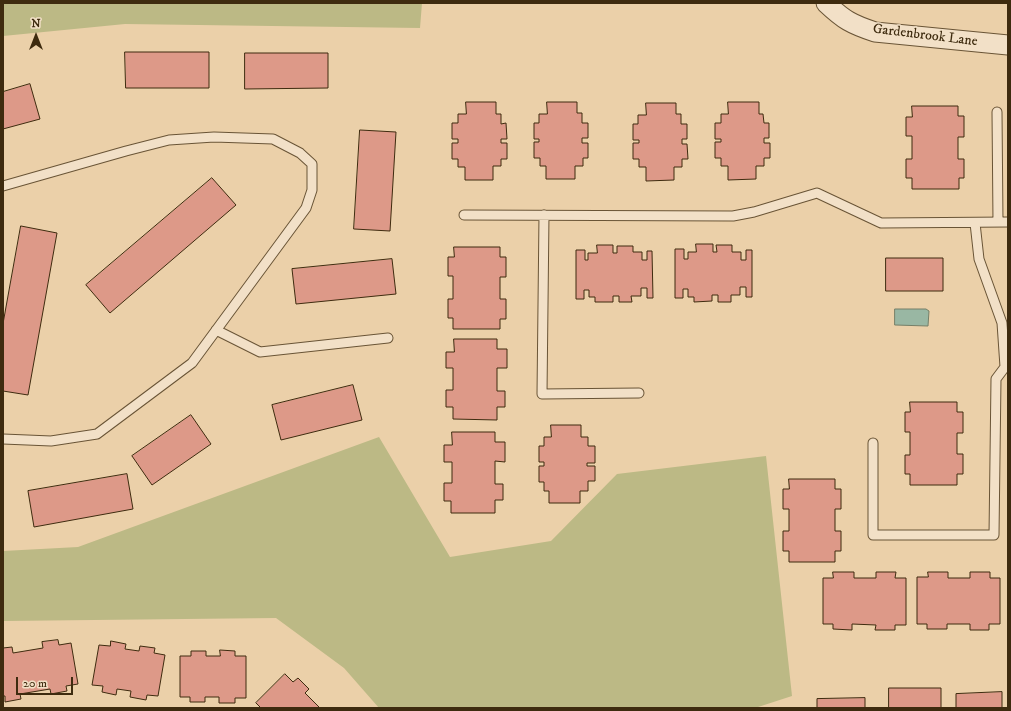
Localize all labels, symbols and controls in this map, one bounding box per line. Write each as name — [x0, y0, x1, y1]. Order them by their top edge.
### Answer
north arrow — [16, 16, 56, 56]
text: N — [31, 17, 41, 31]
street label: Gardenbrook Lane — [872, 21, 978, 51]
scale bar — [18, 669, 75, 695]
text: 20 m — [23, 676, 47, 691]

